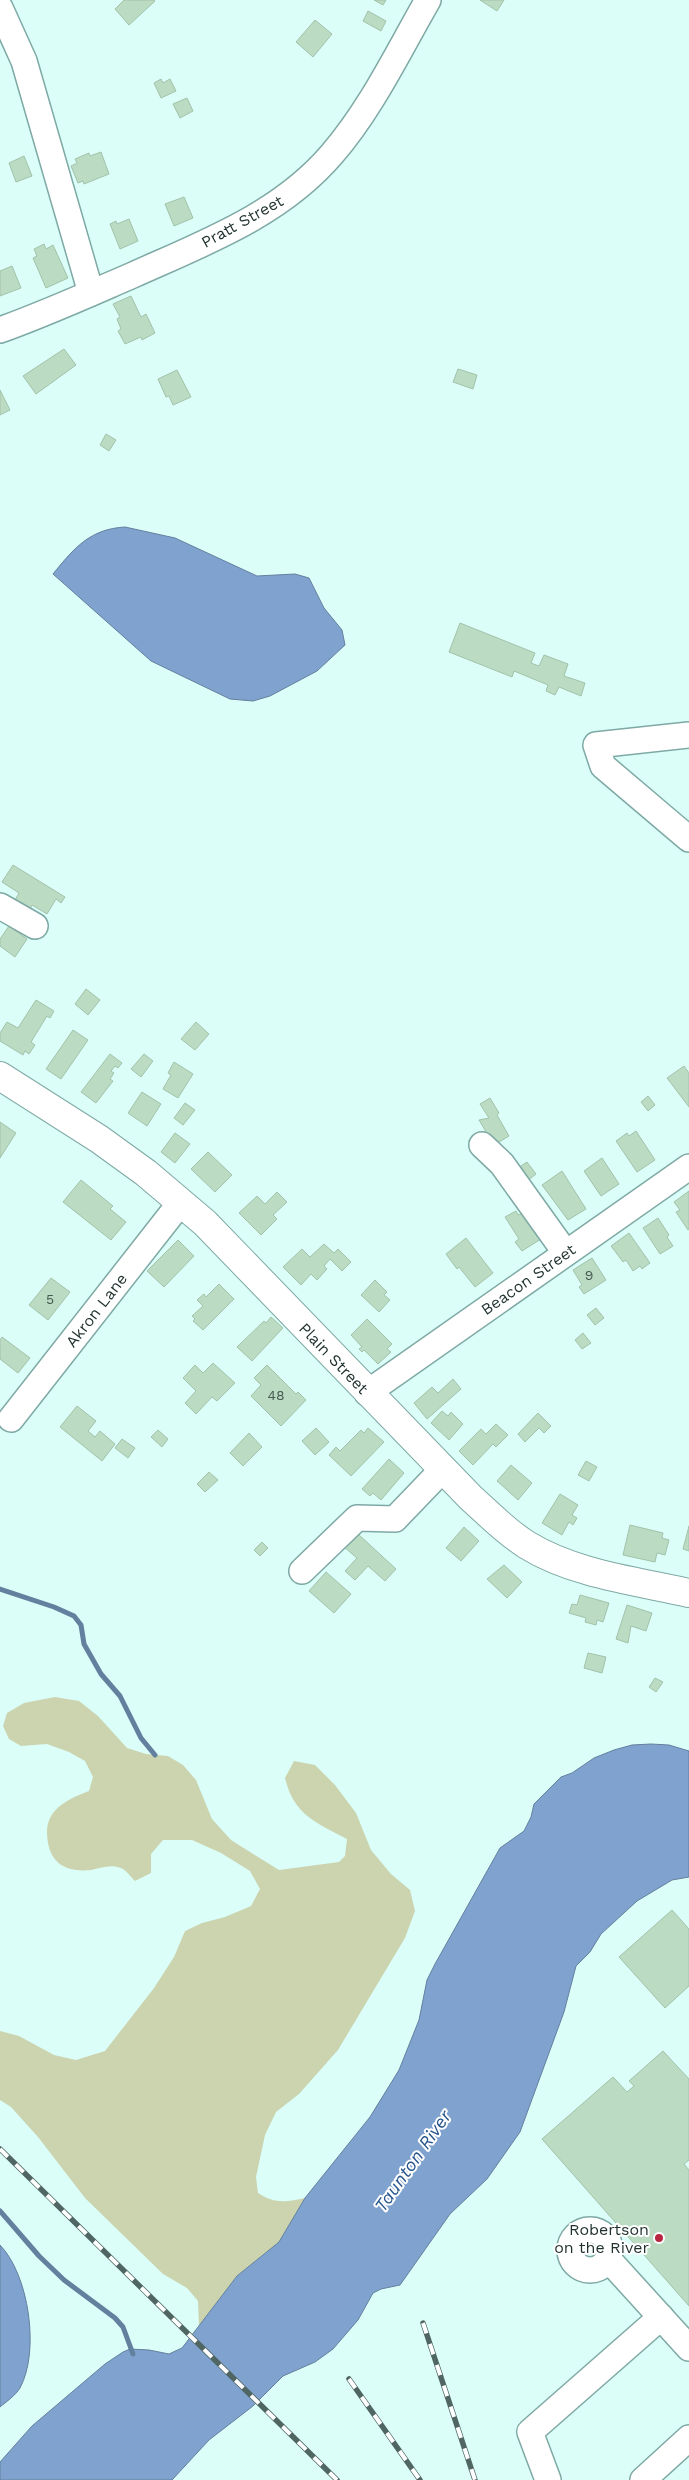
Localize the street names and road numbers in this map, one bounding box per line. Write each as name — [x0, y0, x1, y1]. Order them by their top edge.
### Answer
street label: Pratt Street — [198, 191, 287, 252]
street label: Beacon Street — [477, 1240, 579, 1319]
street label: Akron Lane — [62, 1270, 131, 1351]
street label: Plain Street — [295, 1319, 372, 1398]

